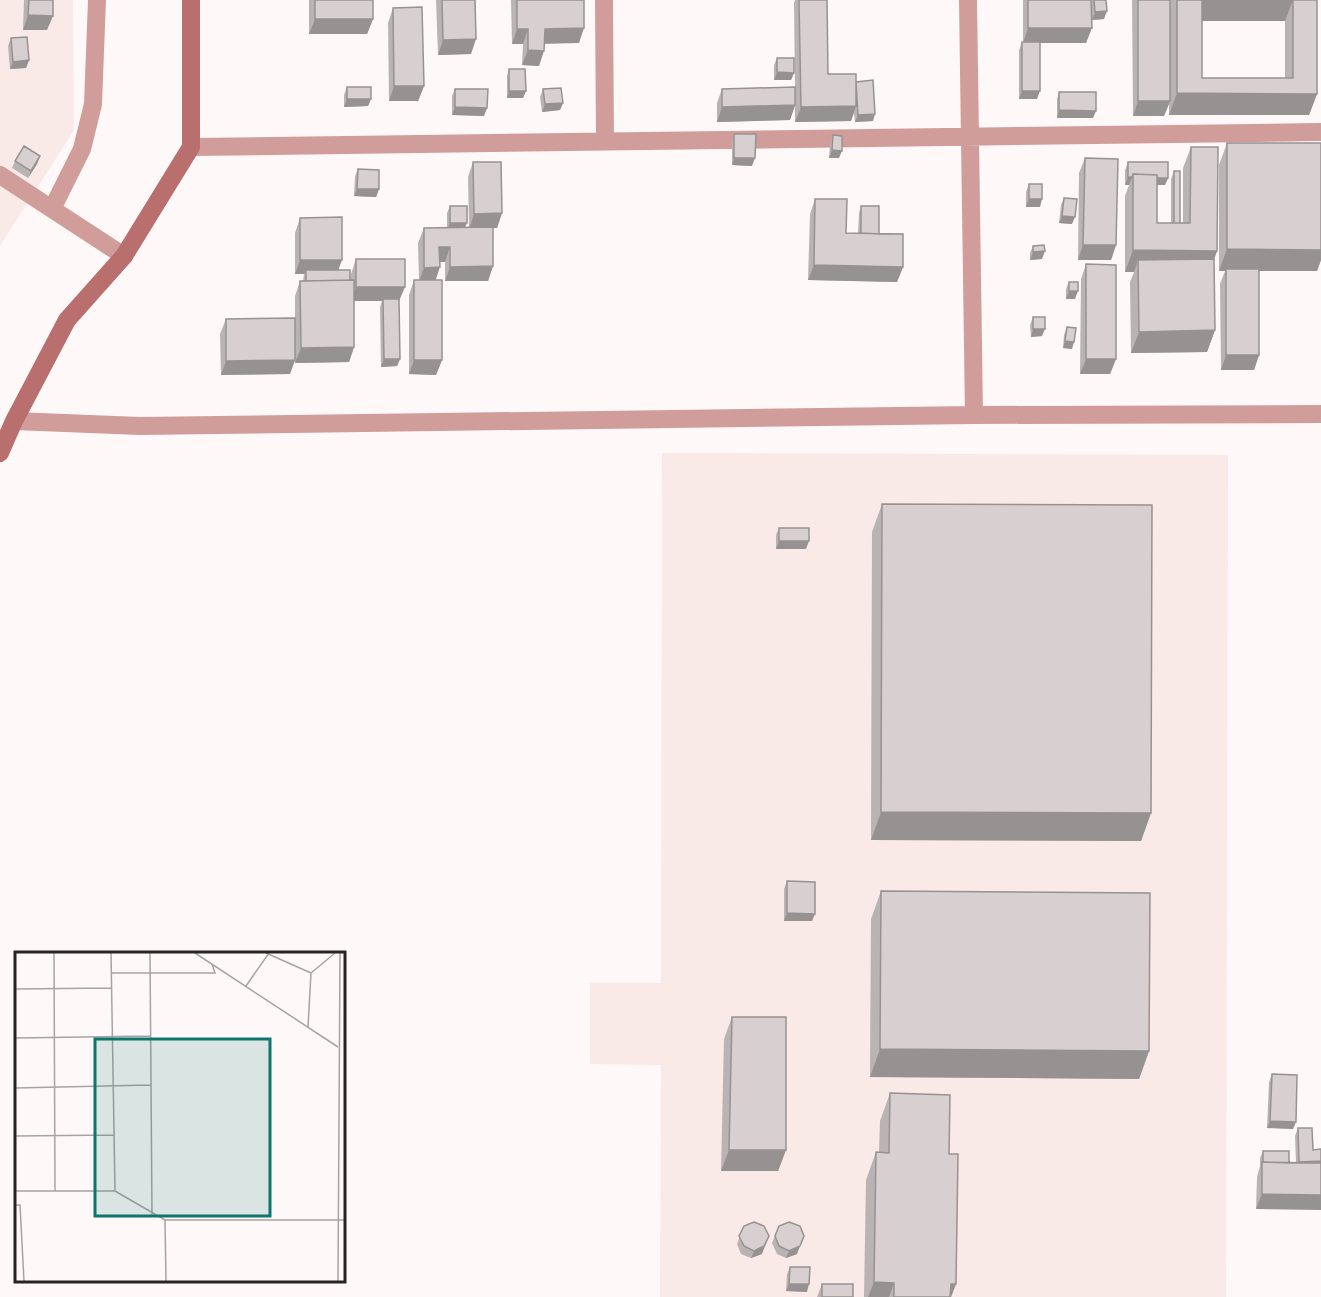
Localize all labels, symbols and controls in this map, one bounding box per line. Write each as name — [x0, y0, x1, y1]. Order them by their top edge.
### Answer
inset map — [15, 952, 345, 1282]

